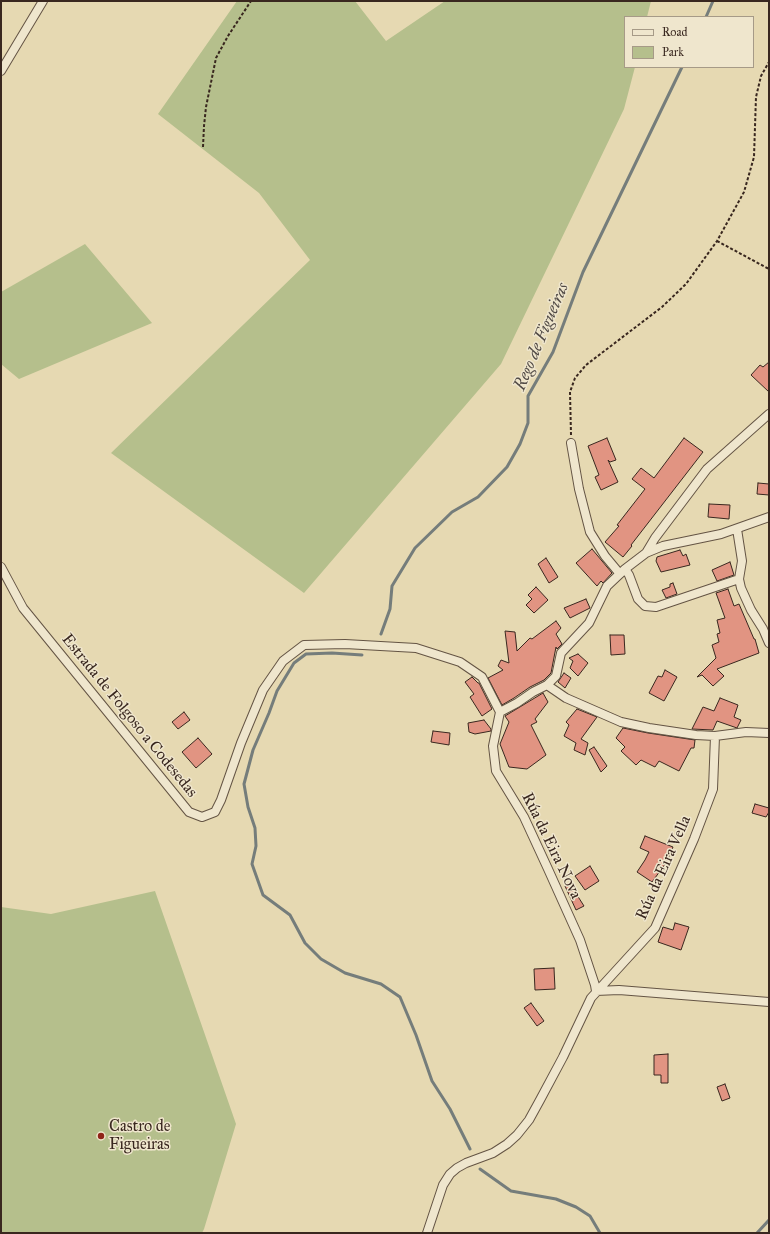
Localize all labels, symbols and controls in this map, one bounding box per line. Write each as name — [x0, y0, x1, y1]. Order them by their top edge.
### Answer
legend — [624, 16, 754, 68]
text: Road — [662, 25, 688, 39]
text: Park — [662, 45, 684, 59]
water label: Rego de Figueiras — [510, 280, 574, 394]
street label: Estrada de Folgoso a Codesedas — [57, 630, 201, 802]
street label: Rúa da Eira Nova — [517, 790, 585, 902]
street label: Rúa da Eira Vella — [632, 813, 696, 923]
place label: Castro de Figueiras — [109, 1117, 170, 1155]
marker: Castro de Figueiras — [96, 1131, 106, 1141]

